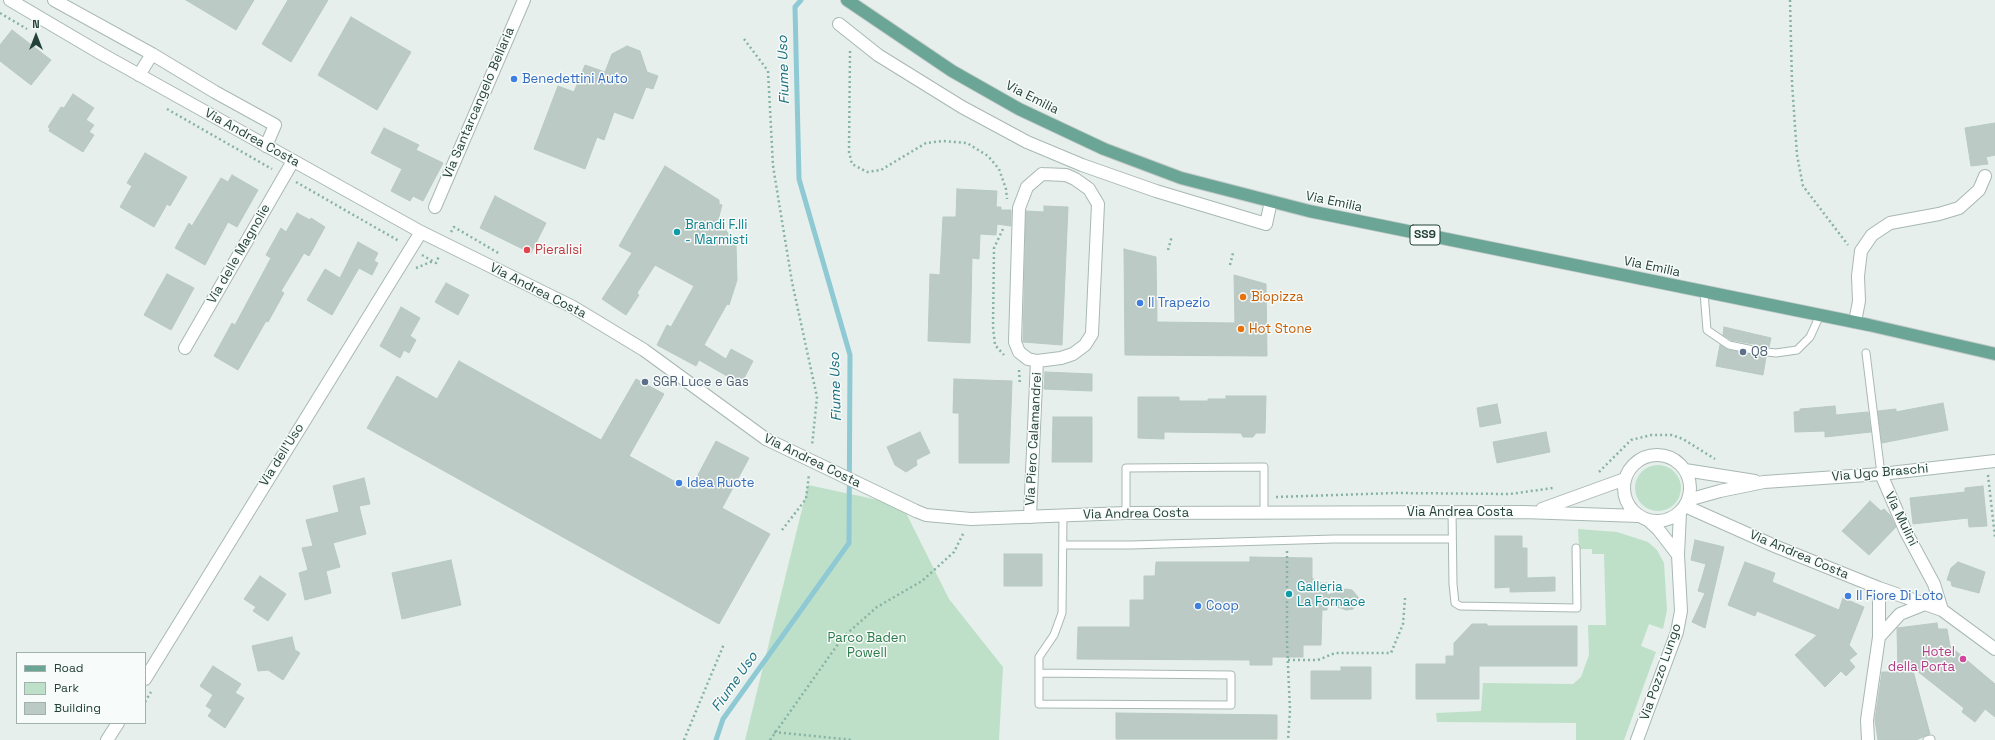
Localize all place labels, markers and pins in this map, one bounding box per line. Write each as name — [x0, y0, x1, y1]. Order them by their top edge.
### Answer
place label: Benedettini Auto — [522, 71, 628, 87]
marker: Benedettini Auto — [509, 74, 519, 84]
place label: Brandi F.lli - Marmisti — [685, 217, 748, 248]
marker: Brandi F.lli - Marmisti — [672, 227, 682, 237]
place label: Pieralisi — [535, 242, 582, 258]
marker: Pieralisi — [522, 245, 532, 255]
place label: Biopizza — [1251, 289, 1303, 305]
marker: Biopizza — [1238, 292, 1248, 302]
place label: Il Trapezio — [1148, 295, 1210, 311]
marker: Il Trapezio — [1135, 298, 1145, 308]
place label: Hot Stone — [1249, 321, 1312, 337]
marker: Hot Stone — [1236, 324, 1246, 334]
place label: Q8 — [1751, 344, 1768, 360]
marker: Q8 — [1738, 347, 1748, 357]
place label: SGR Luce e Gas — [653, 374, 749, 390]
marker: SGR Luce e Gas — [640, 377, 650, 387]
place label: Idea Ruote — [687, 475, 754, 491]
marker: Idea Ruote — [674, 478, 684, 488]
place label: Galleria La Fornace — [1297, 579, 1366, 610]
place label: Il Fiore Di Loto — [1856, 588, 1943, 604]
marker: Galleria La Fornace — [1284, 589, 1294, 599]
marker: Il Fiore Di Loto — [1843, 591, 1853, 601]
place label: Coop — [1206, 598, 1239, 614]
marker: Coop — [1193, 601, 1203, 611]
place label: Hotel della Porta — [1888, 644, 1955, 675]
marker: Hotel della Porta — [1958, 654, 1968, 664]

